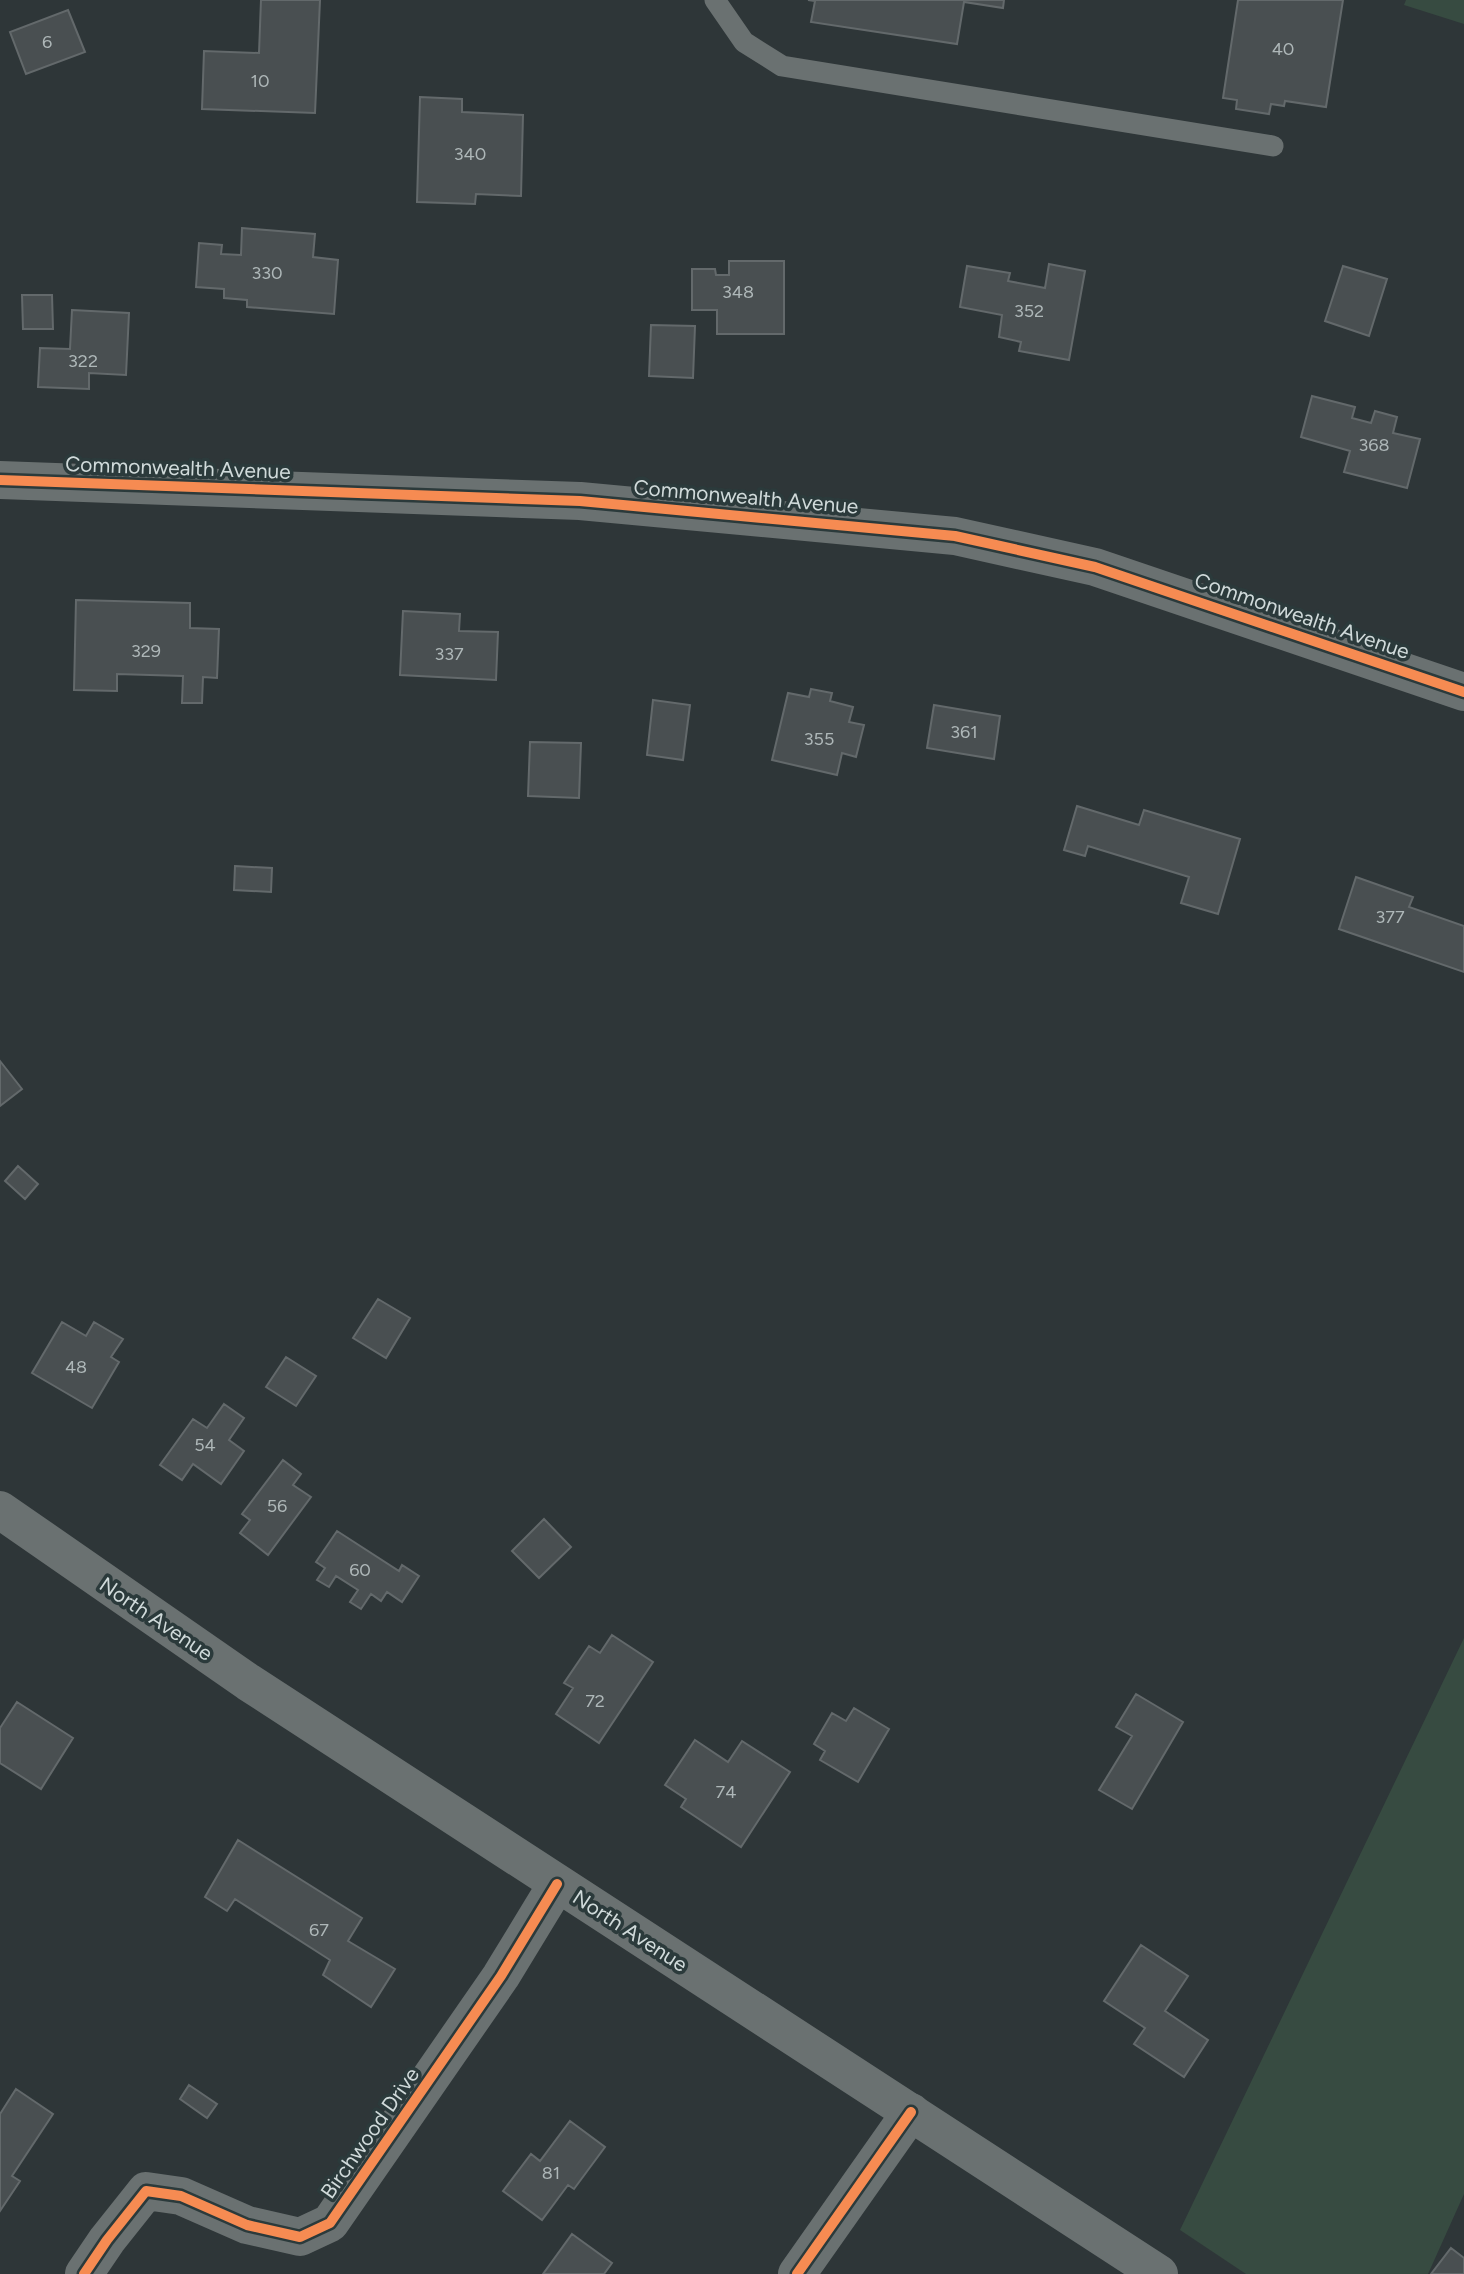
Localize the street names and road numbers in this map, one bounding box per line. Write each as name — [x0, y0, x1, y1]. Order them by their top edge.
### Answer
street label: Commonwealth Avenue — [65, 451, 291, 484]
street label: Commonwealth Avenue — [633, 474, 860, 519]
street label: Commonwealth Avenue — [1191, 567, 1413, 664]
street label: North Avenue — [95, 1571, 218, 1666]
street label: North Avenue — [568, 1884, 692, 1977]
street label: Birchwood Drive — [315, 2062, 424, 2203]

